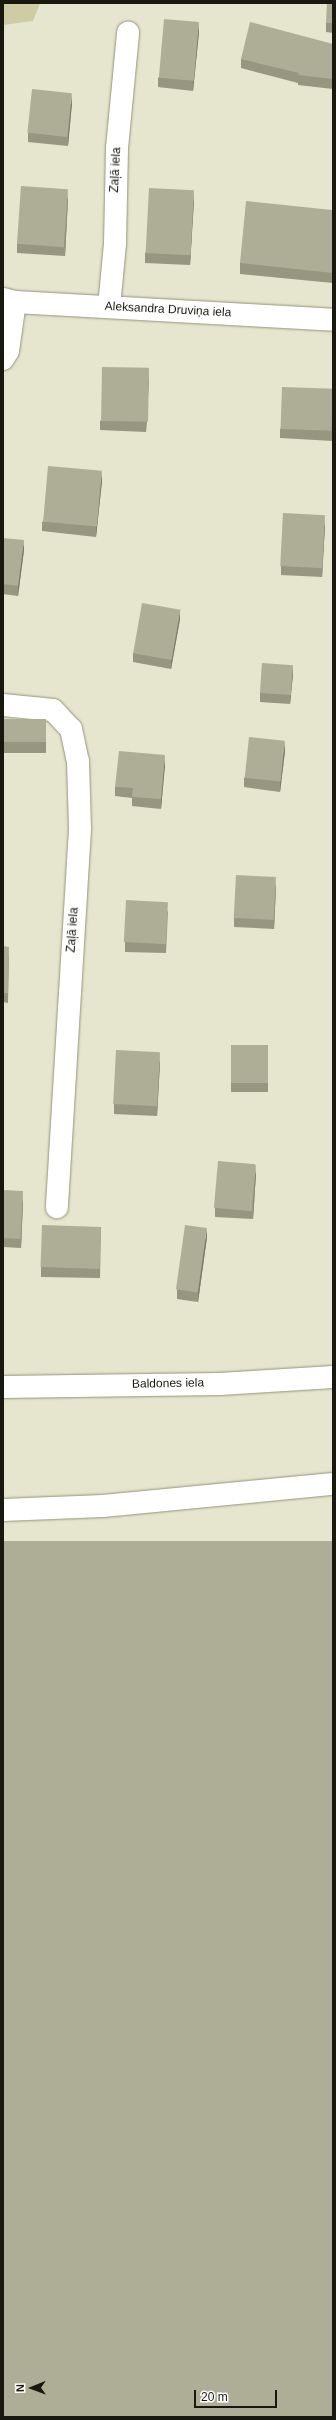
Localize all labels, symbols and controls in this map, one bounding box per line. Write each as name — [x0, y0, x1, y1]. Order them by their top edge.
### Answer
street label: Zaļā iela — [108, 147, 124, 193]
street label: Aleksandra Druviņa iela — [104, 299, 232, 321]
street label: Zaļā iela — [64, 907, 82, 953]
street label: Baldones iela — [132, 1376, 204, 1392]
north arrow — [12, 2368, 52, 2408]
scale bar — [196, 2382, 279, 2408]
text: N — [14, 2384, 26, 2392]
text: 20 m — [201, 2390, 228, 2404]

